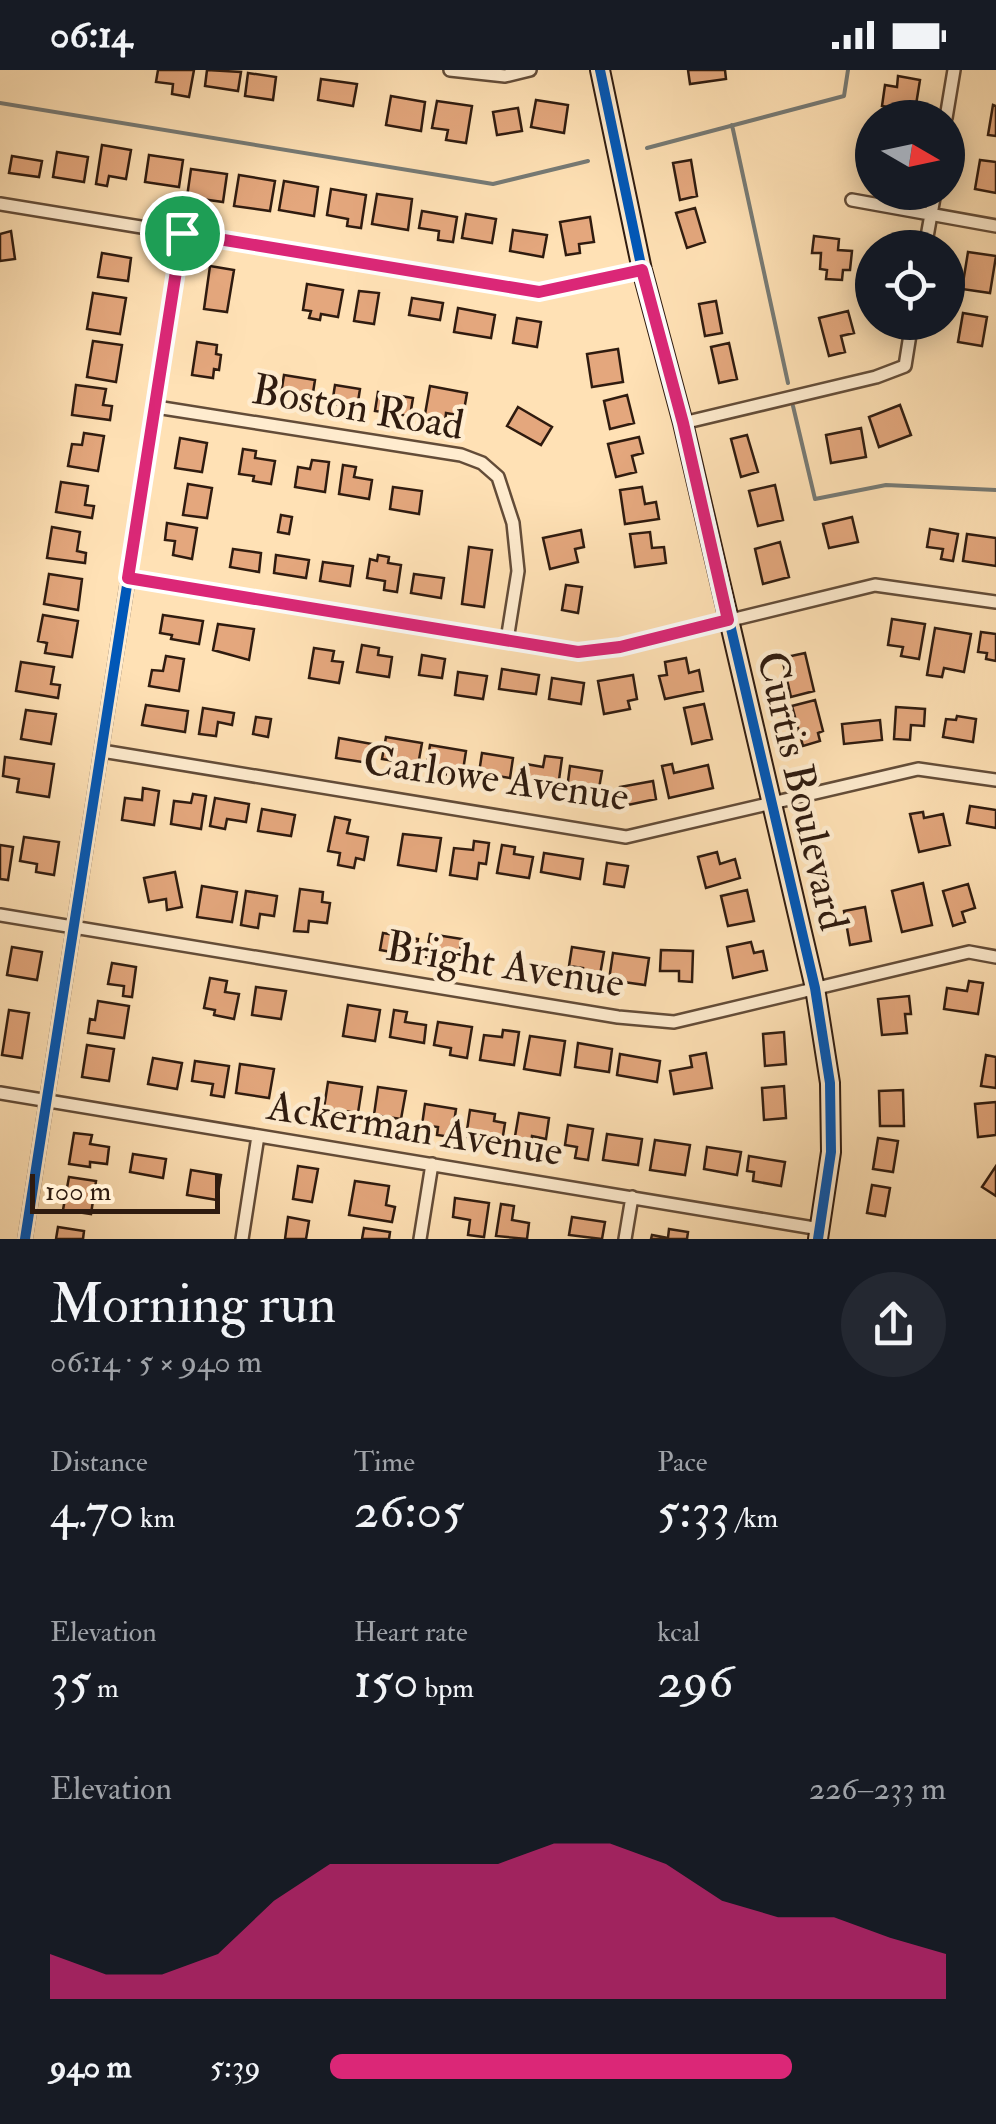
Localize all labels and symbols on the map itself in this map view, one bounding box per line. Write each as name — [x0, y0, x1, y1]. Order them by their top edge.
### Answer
north arrow — [855, 100, 965, 210]
pin — [140, 191, 225, 276]
street label: Boston Road — [248, 364, 468, 452]
street label: Curtis Boulevard — [745, 646, 859, 936]
street label: Carlowe Avenue — [360, 735, 632, 823]
street label: Bright Avenue — [382, 920, 628, 1010]
street label: Ackerman Avenue — [263, 1080, 566, 1178]
scale bar — [30, 1169, 220, 1214]

